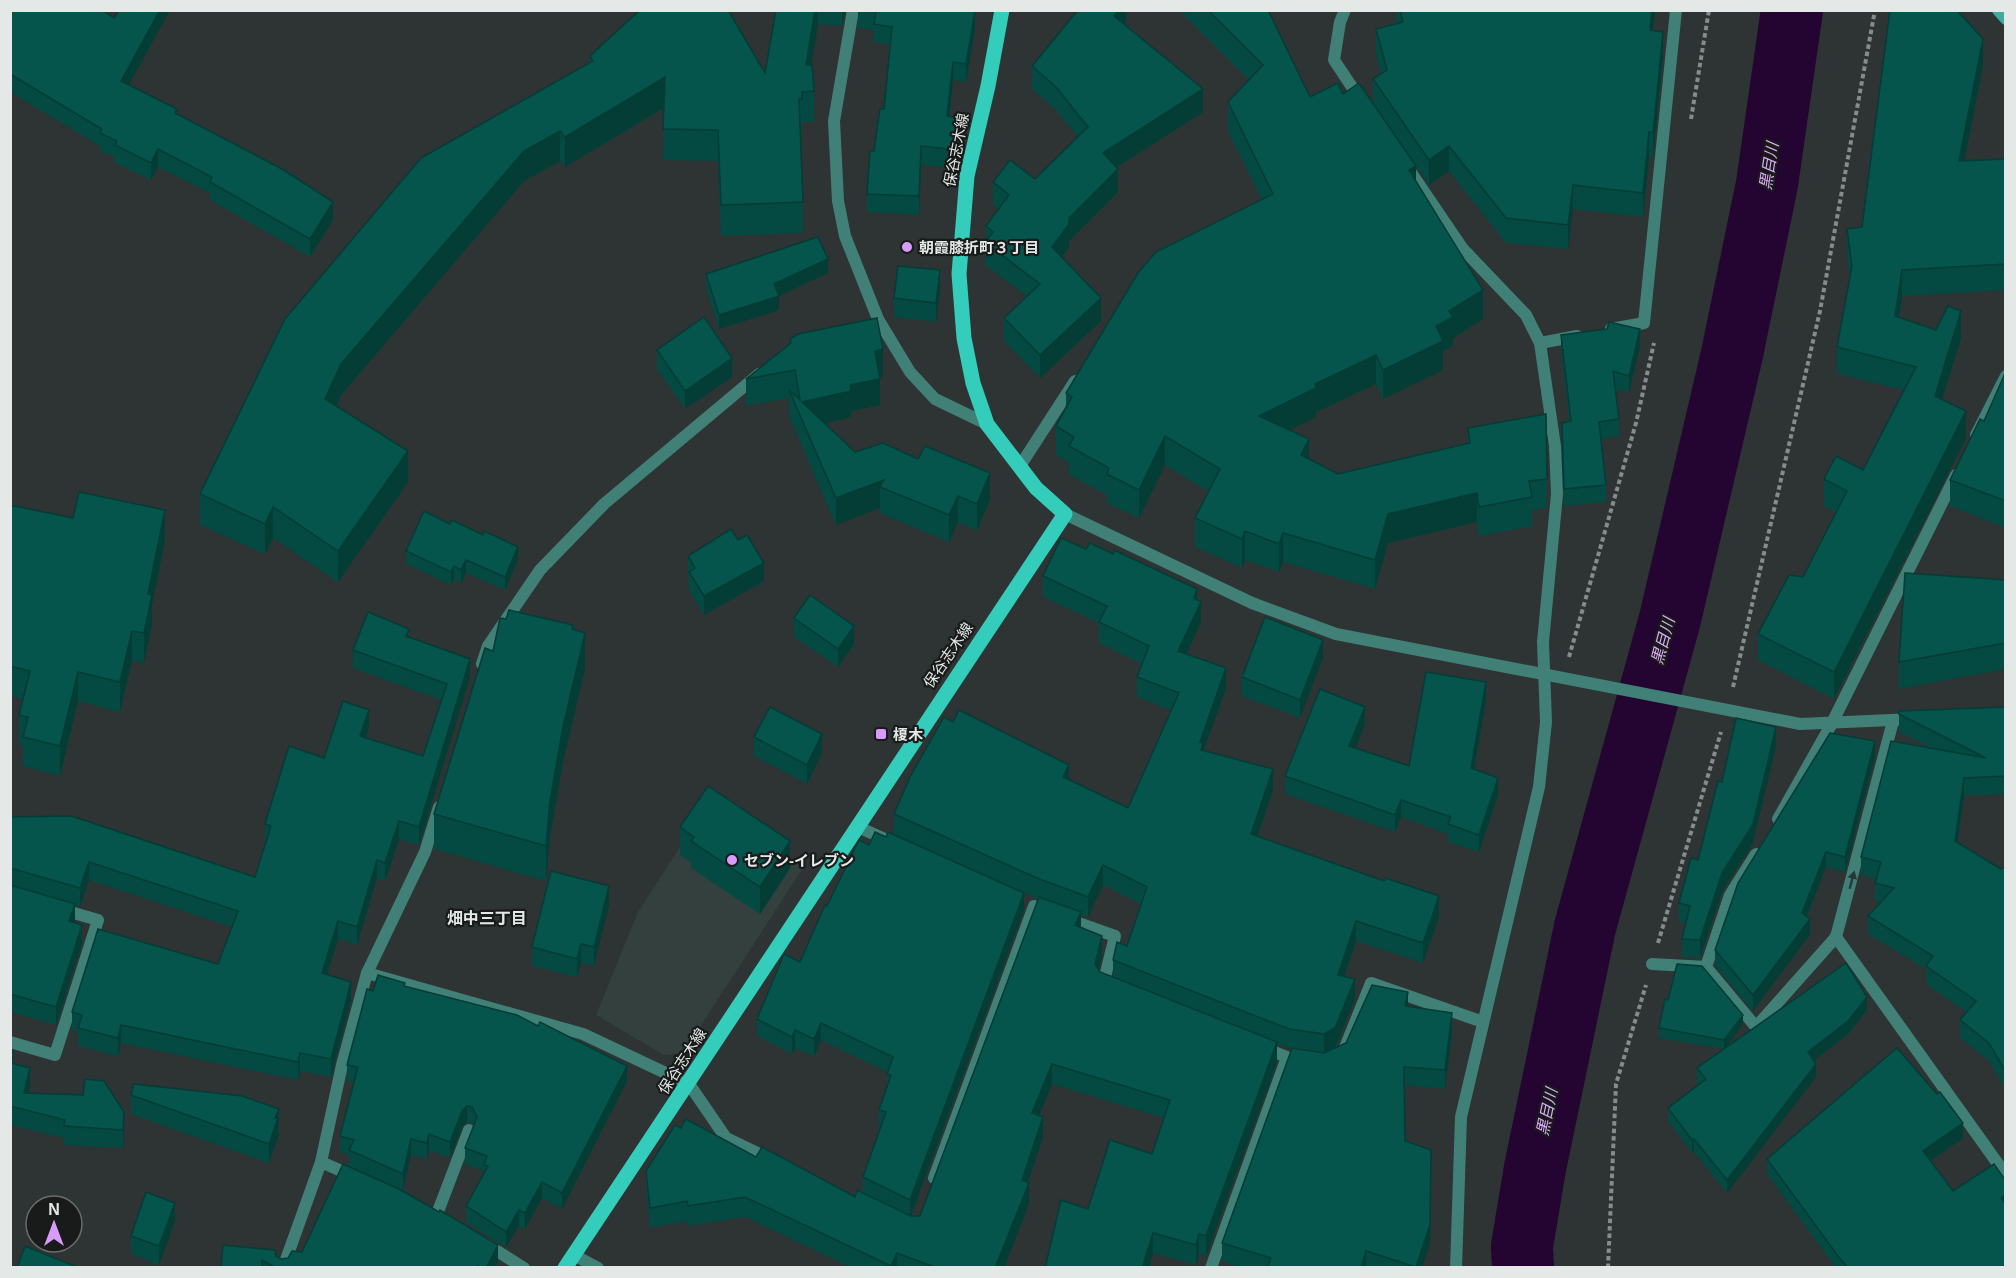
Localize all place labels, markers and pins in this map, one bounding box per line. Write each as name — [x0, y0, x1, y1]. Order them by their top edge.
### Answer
place label: 朝霞膝折町３丁目 — [919, 239, 1039, 256]
marker: 朝霞膝折町３丁目 — [900, 240, 914, 254]
place label: 榎木 — [893, 726, 923, 743]
marker: 榎木 — [874, 727, 888, 741]
place label: セブン-イレブン — [744, 852, 854, 869]
marker: セブン-イレブン — [725, 853, 739, 867]

